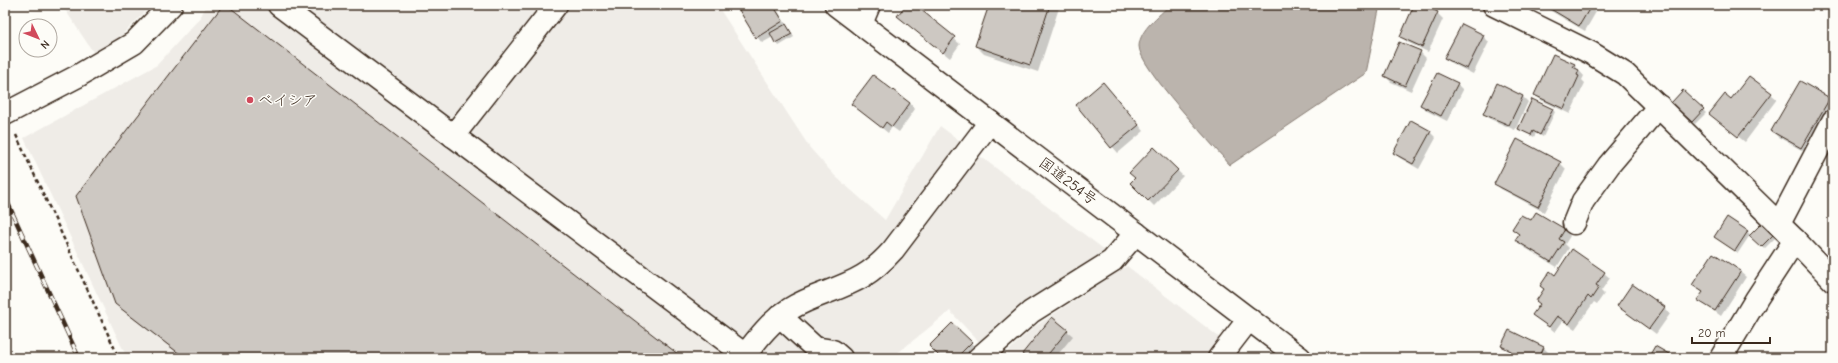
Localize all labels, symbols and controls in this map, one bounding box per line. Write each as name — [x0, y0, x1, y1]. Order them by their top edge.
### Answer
north arrow — [18, 18, 58, 58]
text: N — [38, 37, 52, 52]
place label: ベイシア — [258, 91, 318, 109]
marker: ベイシア — [245, 95, 255, 105]
street label: 国道254号 — [1035, 153, 1101, 209]
scale bar — [1692, 319, 1770, 345]
text: 20 m — [1698, 326, 1726, 340]

